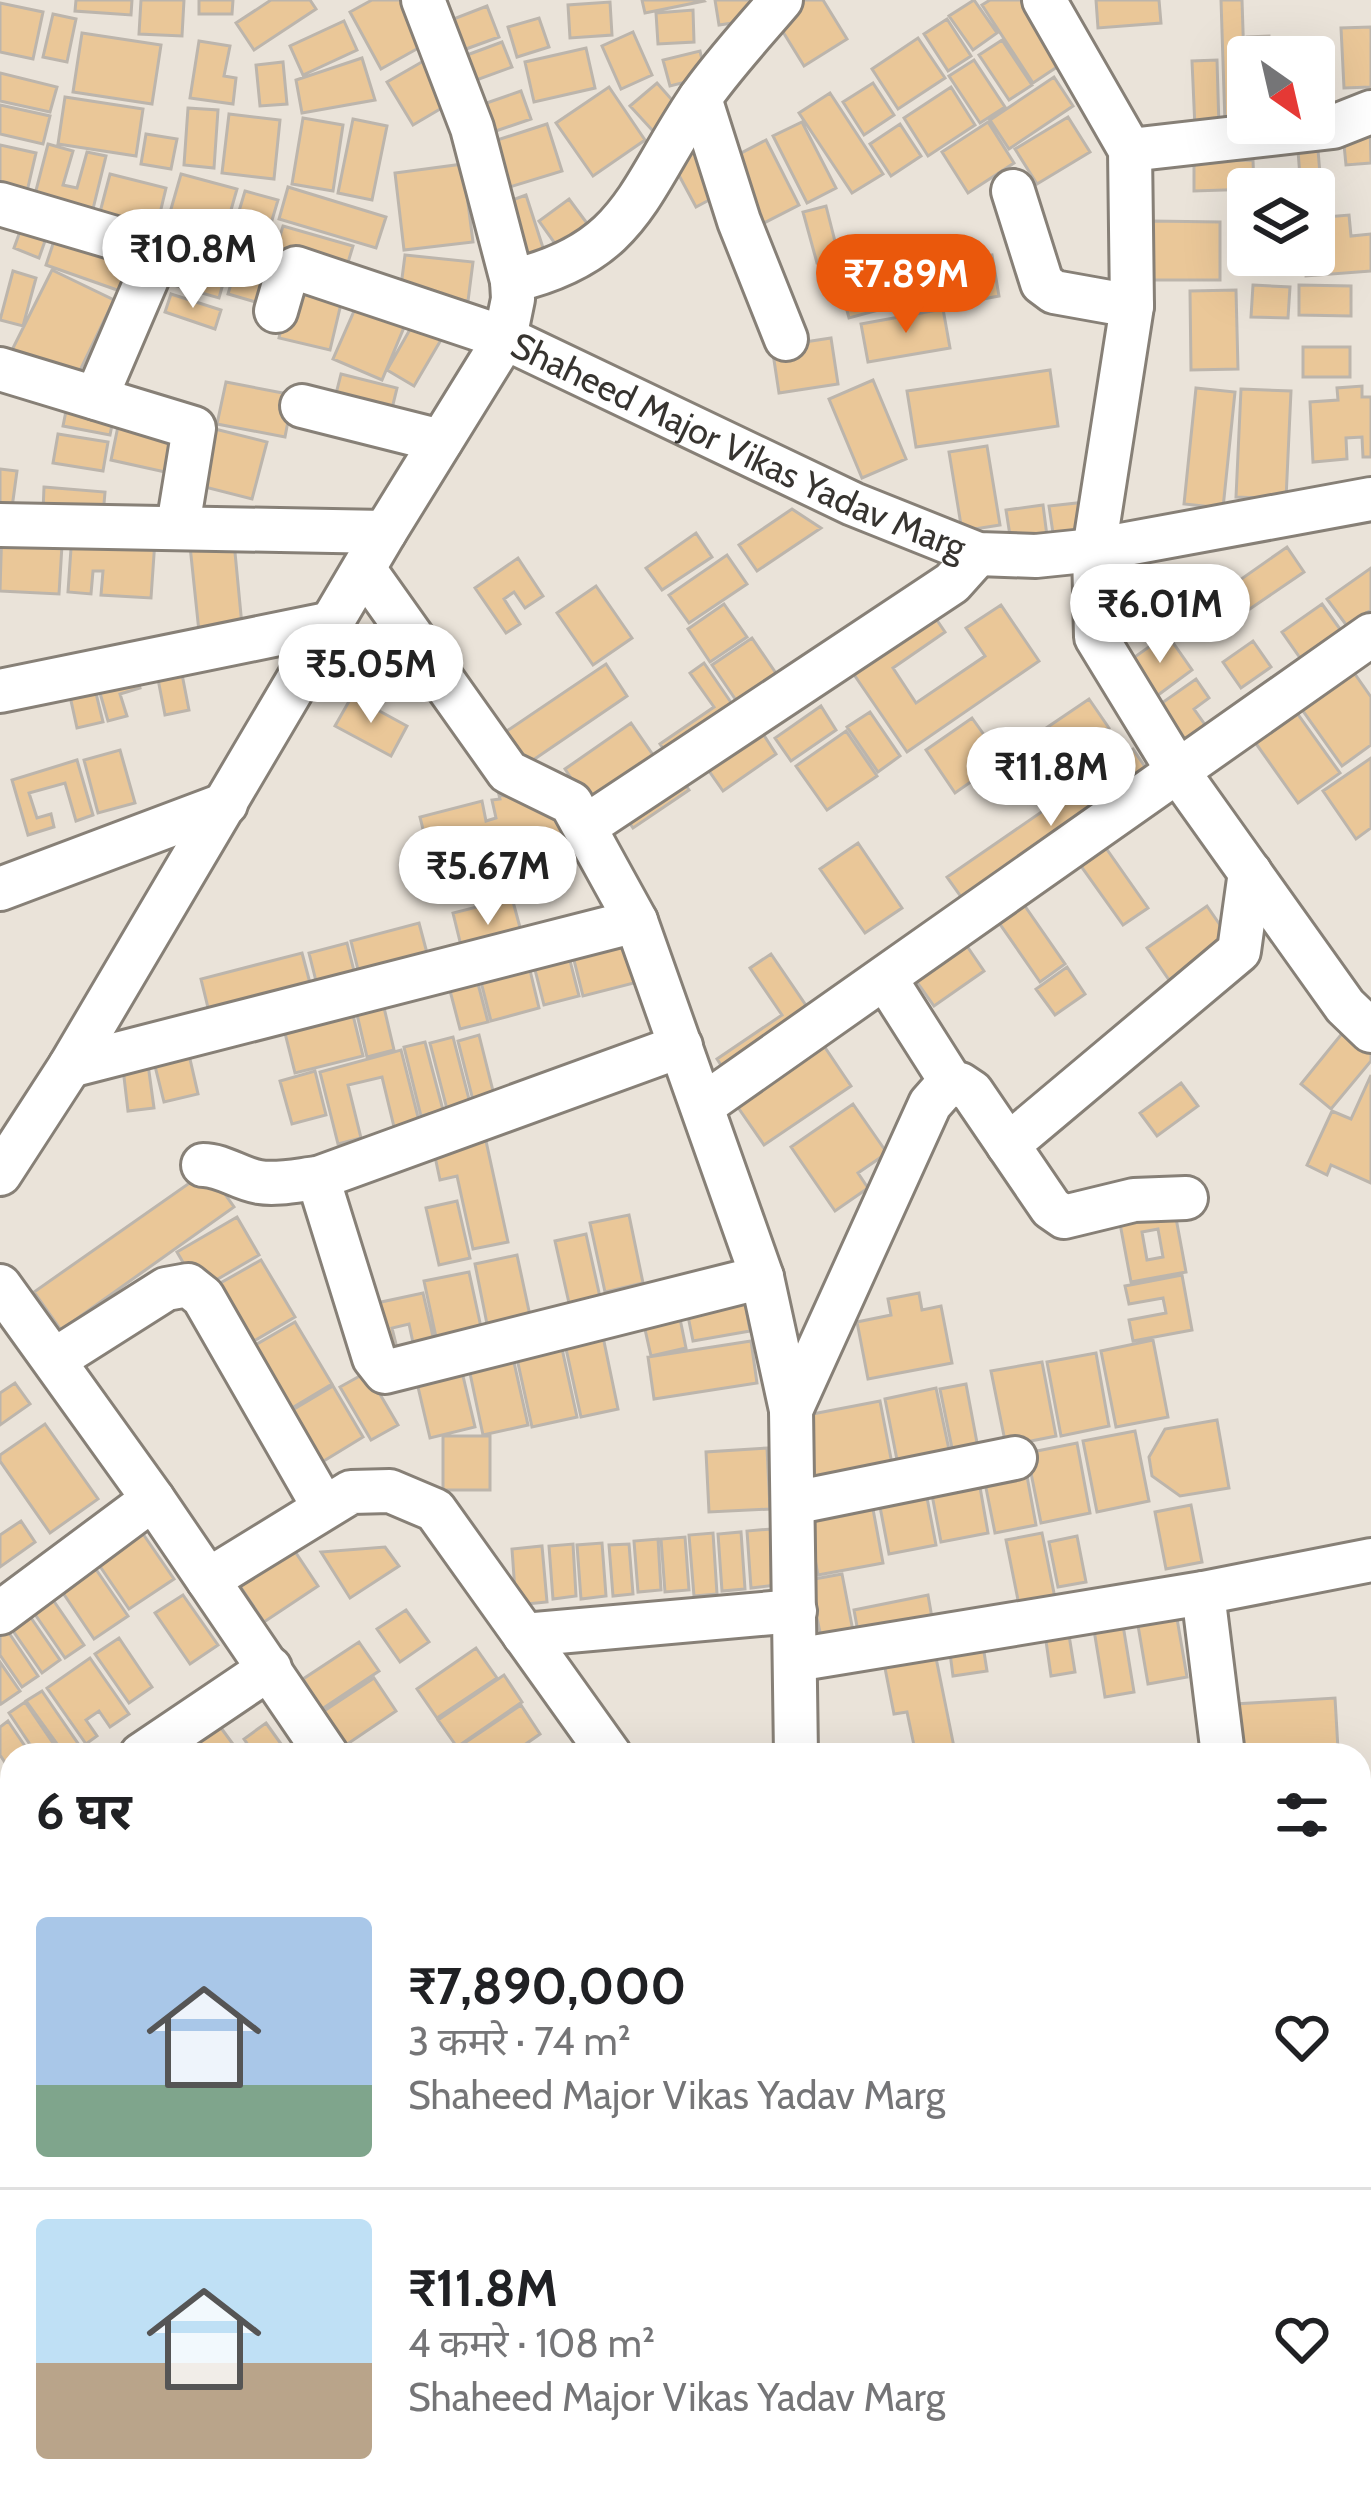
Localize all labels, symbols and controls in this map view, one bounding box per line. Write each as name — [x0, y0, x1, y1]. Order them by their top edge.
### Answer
north arrow — [1227, 36, 1335, 144]
map controls — [1227, 36, 1335, 276]
button: layers — [1227, 168, 1335, 276]
pin: ₹10.8M — [95, 209, 291, 311]
text: ₹10.8M — [129, 224, 257, 272]
pin: ₹7.89M — [808, 234, 1004, 336]
text: ₹7.89M — [843, 249, 969, 297]
street label: Shaheed Major Vikas Yadav Marg — [504, 322, 974, 569]
pin: ₹6.01M — [1062, 564, 1258, 666]
text: ₹6.01M — [1097, 579, 1223, 627]
pin: ₹5.05M — [273, 624, 469, 726]
text: ₹5.05M — [305, 639, 437, 687]
pin: ₹11.8M — [953, 727, 1149, 829]
text: ₹11.8M — [994, 742, 1108, 790]
pin: ₹5.67M — [390, 826, 586, 928]
text: ₹5.67M — [426, 841, 550, 889]
text: 6 घर — [36, 1780, 132, 1842]
icon: filters — [1269, 1782, 1335, 1848]
text: ₹7,890,000 — [408, 1955, 686, 2017]
icon: home — [132, 1965, 276, 2109]
icon: heart — [1269, 2004, 1335, 2070]
text: 3 कमरे · 74 m² — [408, 2017, 631, 2065]
text: Shaheed Major Vikas Yadav Marg — [408, 2071, 945, 2119]
text: ₹11.8M — [408, 2257, 558, 2319]
icon: home — [132, 2267, 276, 2411]
icon: heart — [1269, 2306, 1335, 2372]
text: 4 कमरे · 108 m² — [408, 2319, 655, 2367]
text: Shaheed Major Vikas Yadav Marg — [408, 2373, 945, 2421]

